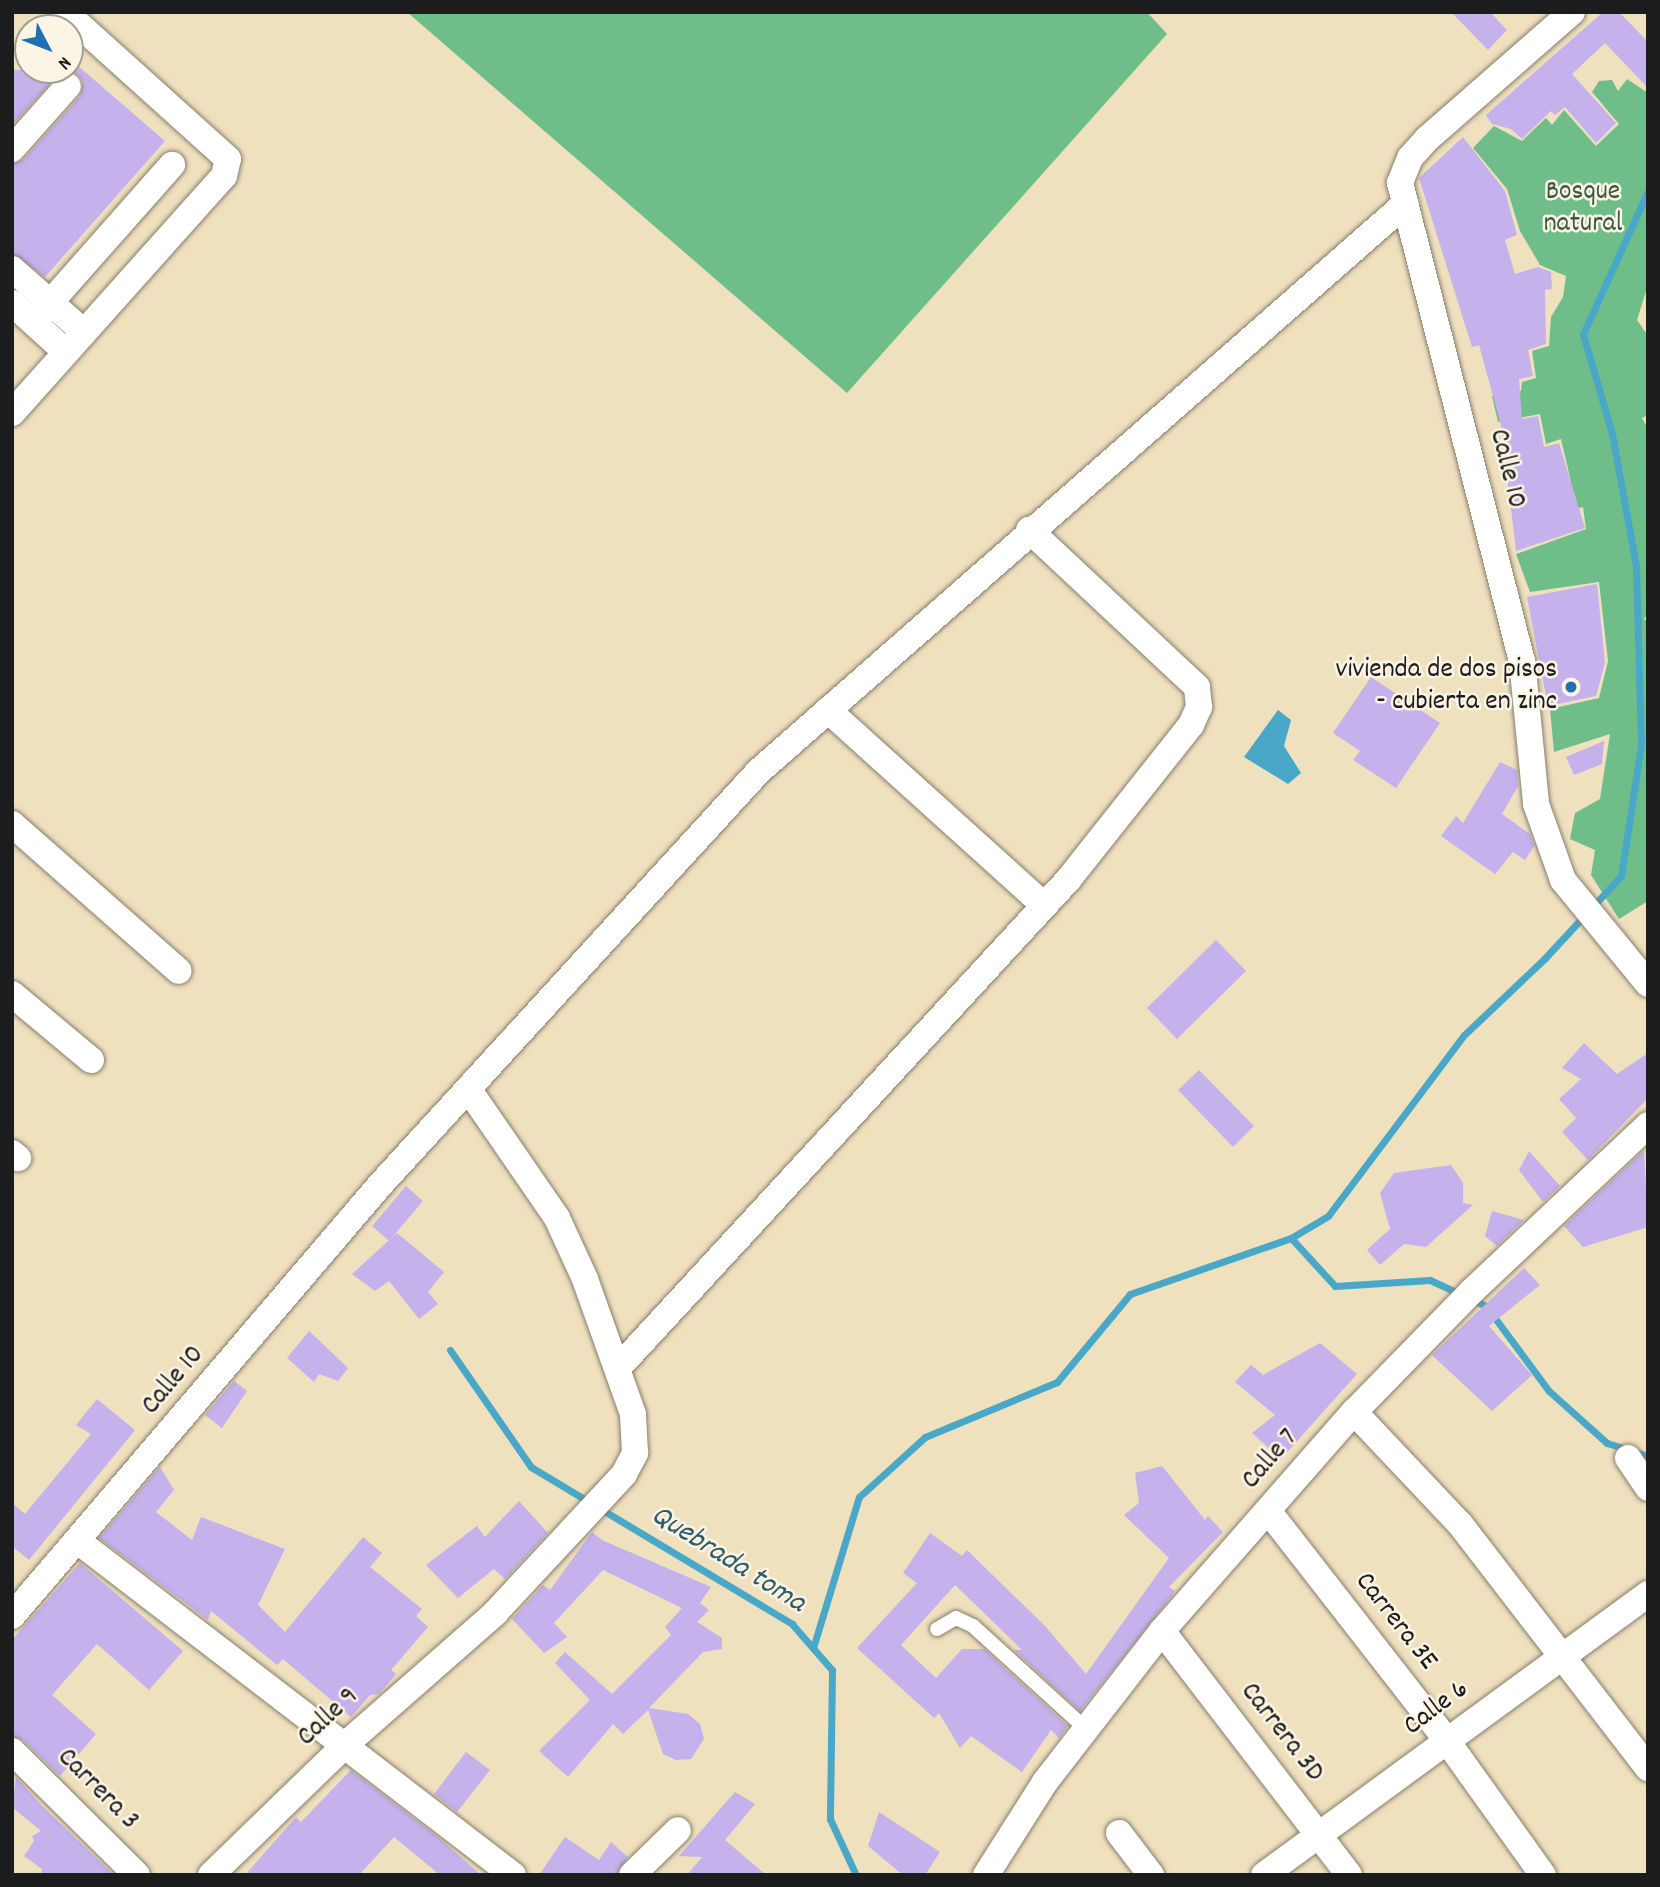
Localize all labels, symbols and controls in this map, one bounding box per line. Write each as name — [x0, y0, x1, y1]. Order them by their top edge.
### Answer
north arrow — [14, 14, 84, 84]
text: N — [50, 50, 77, 75]
park label: Bosque natural — [1544, 176, 1622, 242]
street label: Calle 10 — [1480, 426, 1532, 512]
place label: vivienda de dos pisos - cubierta en zinc — [1336, 654, 1557, 720]
marker: vivienda de dos pisos - cubierta en zinc — [1563, 679, 1579, 695]
street label: Calle 10 — [135, 1339, 213, 1423]
street label: Calle 7 — [1235, 1423, 1307, 1497]
water label: Quebrada toma — [643, 1499, 811, 1623]
street label: Carrera 3E — [1346, 1566, 1444, 1678]
street label: Calle 6 — [1398, 1674, 1476, 1744]
street label: Carrera 3D — [1232, 1677, 1330, 1789]
street label: Calle 9 — [291, 1681, 367, 1755]
street label: Carrera 3 — [49, 1742, 145, 1838]

